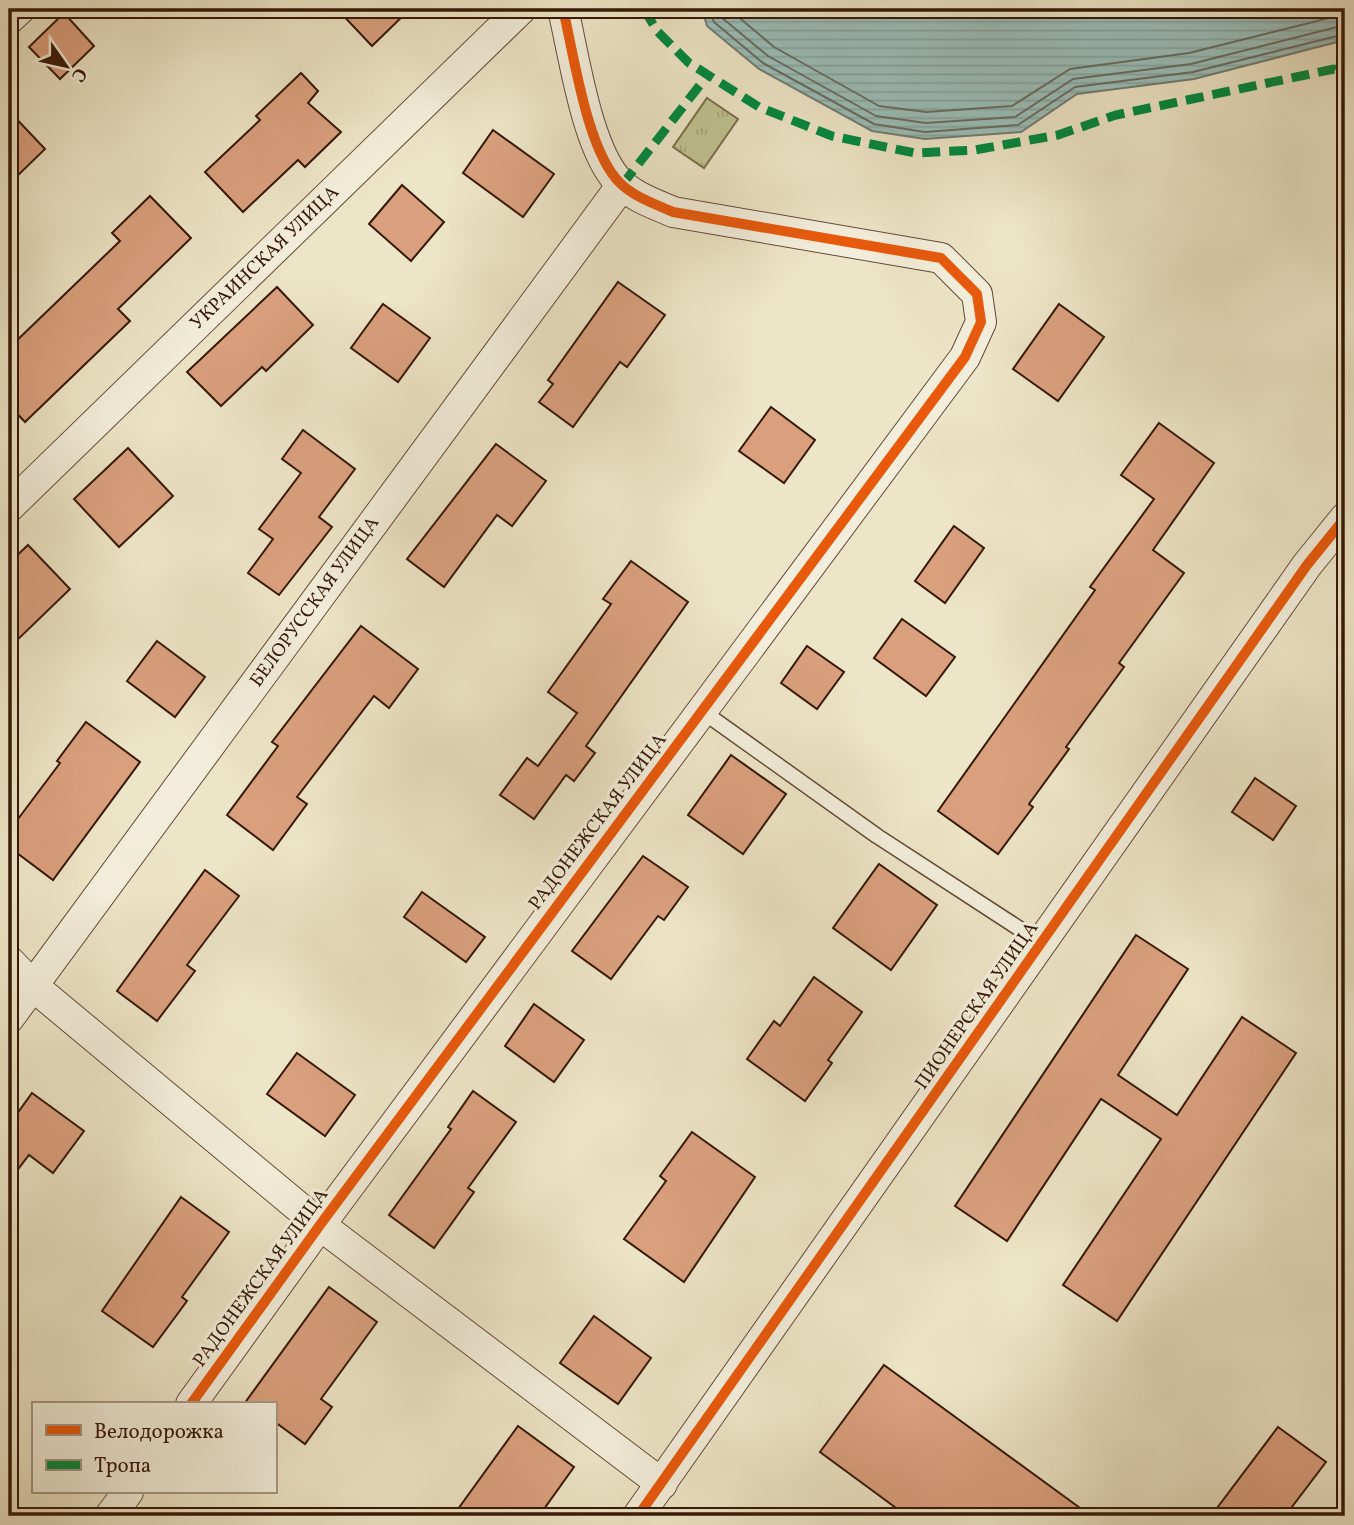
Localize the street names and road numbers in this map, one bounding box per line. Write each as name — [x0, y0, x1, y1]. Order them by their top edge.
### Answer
street label: УКРАИНСКАЯ УЛИЦА — [185, 180, 345, 336]
street label: БЕЛОРУССКАЯ УЛИЦА — [244, 511, 386, 693]
street label: РАДОНЕЖСКАЯ УЛИЦА — [523, 728, 673, 916]
street label: ПИОНЕРСКАЯ УЛИЦА — [909, 917, 1045, 1095]
street label: РАДОНЕЖСКАЯ УЛИЦА — [187, 1183, 335, 1373]

